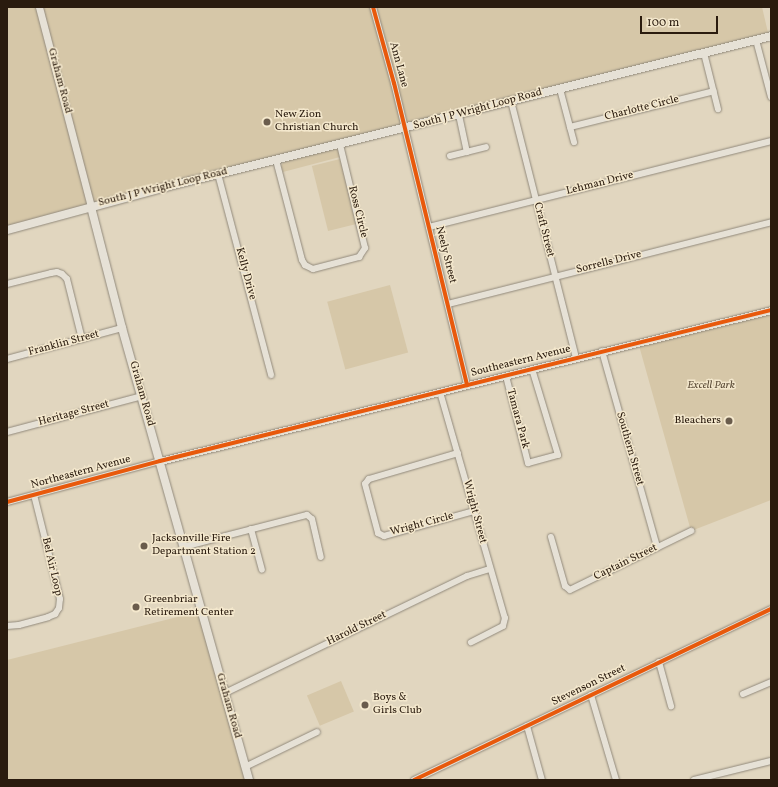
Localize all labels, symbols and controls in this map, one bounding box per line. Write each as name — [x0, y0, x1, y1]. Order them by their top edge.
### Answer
scale bar — [642, 8, 720, 34]
text: 100 m — [647, 15, 679, 31]
street label: Ann Lane — [386, 41, 410, 89]
street label: Graham Road — [44, 47, 74, 115]
street label: South J P Wright Loop Road — [412, 86, 544, 134]
street label: Charlotte Circle — [603, 93, 681, 125]
place label: New Zion Christian Church — [275, 109, 359, 135]
marker: New Zion Christian Church — [262, 117, 272, 127]
street label: South J P Wright Loop Road — [97, 166, 229, 210]
street label: Lehman Drive — [565, 169, 635, 199]
street label: Ross Circle — [344, 185, 370, 239]
street label: Craft Street — [530, 201, 556, 259]
street label: Neely Street — [431, 225, 459, 285]
street label: Kelly Drive — [232, 246, 258, 302]
street label: Sorrells Drive — [575, 249, 643, 277]
street label: Franklin Street — [27, 328, 101, 360]
street label: Southeastern Avenue — [470, 343, 572, 381]
street label: Graham Road — [125, 360, 157, 428]
park label: Excell Park — [687, 379, 735, 393]
street label: Tamara Park — [503, 388, 531, 450]
street label: Heritage Street — [37, 398, 111, 430]
street label: Southern Street — [612, 411, 646, 487]
place label: Bleachers — [674, 414, 721, 428]
marker: Bleachers — [724, 416, 734, 426]
street label: Northeastern Avenue — [30, 453, 132, 493]
street label: Wright Street — [459, 479, 489, 545]
street label: Wright Circle — [389, 510, 455, 540]
place label: Jacksonville Fire Department Station 2 — [152, 533, 256, 559]
street label: Bel Air Loop — [38, 536, 64, 598]
marker: Jacksonville Fire Department Station 2 — [139, 541, 149, 551]
street label: Captain Street — [592, 542, 660, 584]
place label: Greenbriar Retirement Center — [144, 594, 234, 620]
marker: Greenbriar Retirement Center — [131, 602, 141, 612]
street label: Harold Street — [325, 609, 389, 649]
street label: Stevenson Street — [550, 662, 628, 710]
street label: Graham Road — [212, 672, 244, 740]
place label: Boys & Girls Club — [373, 692, 422, 718]
marker: Boys & Girls Club — [360, 700, 370, 710]

